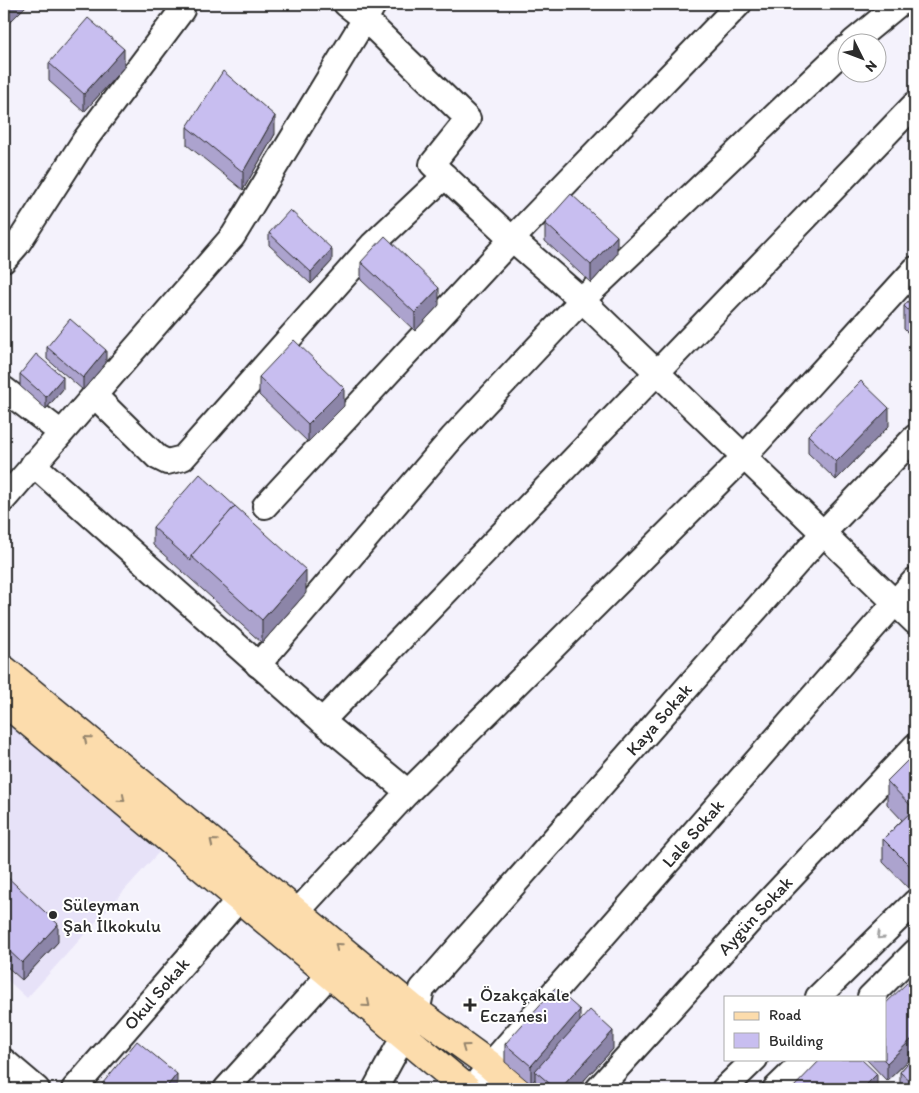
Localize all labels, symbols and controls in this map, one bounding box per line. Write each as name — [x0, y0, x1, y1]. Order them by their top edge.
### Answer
north arrow — [836, 32, 886, 82]
text: N — [862, 57, 881, 76]
street label: Kaya Sokak — [621, 678, 697, 760]
one-way arrow — [84, 736, 93, 745]
one-way arrow — [116, 794, 125, 803]
street label: Lale Sokak — [657, 794, 729, 872]
one-way arrow — [210, 840, 219, 848]
street label: Aygün Sokak — [713, 872, 797, 960]
place label: Süleyman Şah İlkokulu — [63, 894, 161, 937]
marker: Süleyman Şah İlkokulu — [47, 909, 59, 921]
one-way arrow — [877, 930, 886, 939]
one-way arrow — [335, 943, 344, 951]
street label: Okul Sokak — [119, 953, 195, 1035]
place label: Özakçakale Eczanesi — [480, 984, 570, 1027]
legend — [724, 996, 886, 1060]
one-way arrow — [362, 999, 371, 1008]
marker: Özakçakale Eczanesi — [464, 999, 476, 1011]
text: Road — [769, 1006, 802, 1024]
text: Building — [769, 1032, 823, 1050]
one-way arrow — [461, 1044, 471, 1053]

